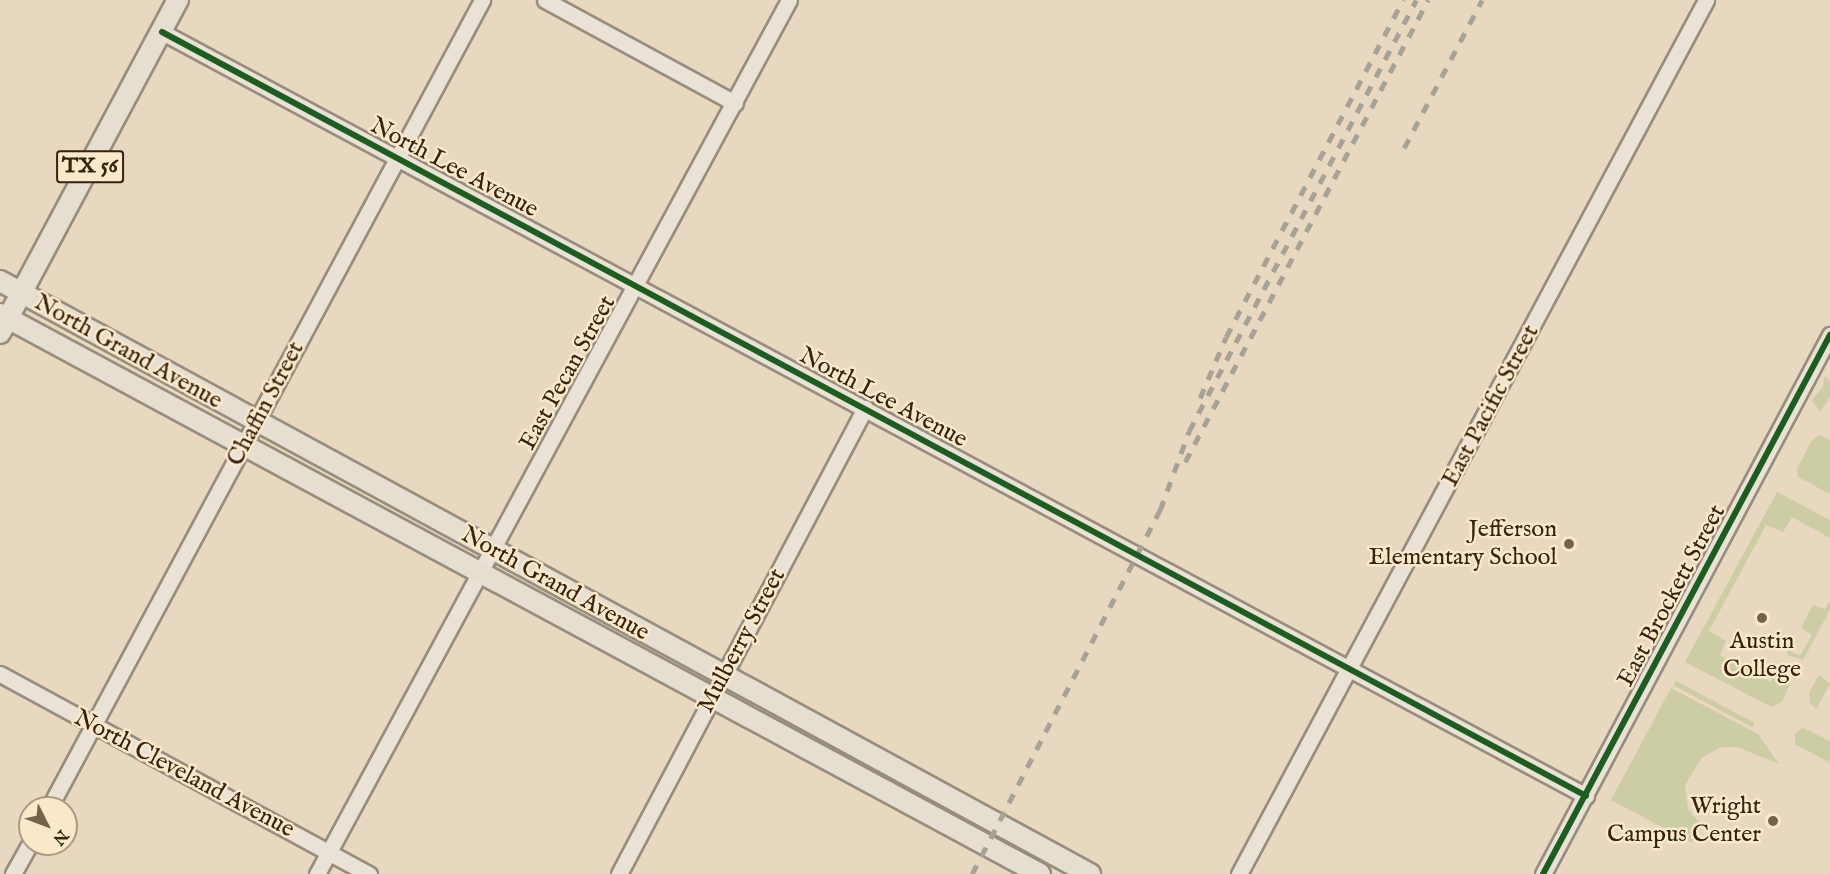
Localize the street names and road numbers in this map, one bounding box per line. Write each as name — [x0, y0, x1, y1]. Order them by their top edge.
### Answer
street label: North Lee Avenue — [365, 112, 543, 224]
road number: TX 56 — [56, 148, 124, 186]
street label: North Grand Avenue — [29, 288, 227, 416]
street label: East Pecan Street — [514, 291, 622, 455]
street label: East Pacific Street — [1436, 320, 1546, 492]
street label: Chaffin Street — [221, 337, 311, 471]
street label: North Lee Avenue — [794, 342, 972, 454]
street label: East Brockett Street — [1612, 500, 1732, 692]
street label: North Grand Avenue — [456, 520, 654, 648]
street label: Mulberry Street — [692, 564, 792, 718]
street label: North Cleveland Avenue — [69, 704, 299, 844]

